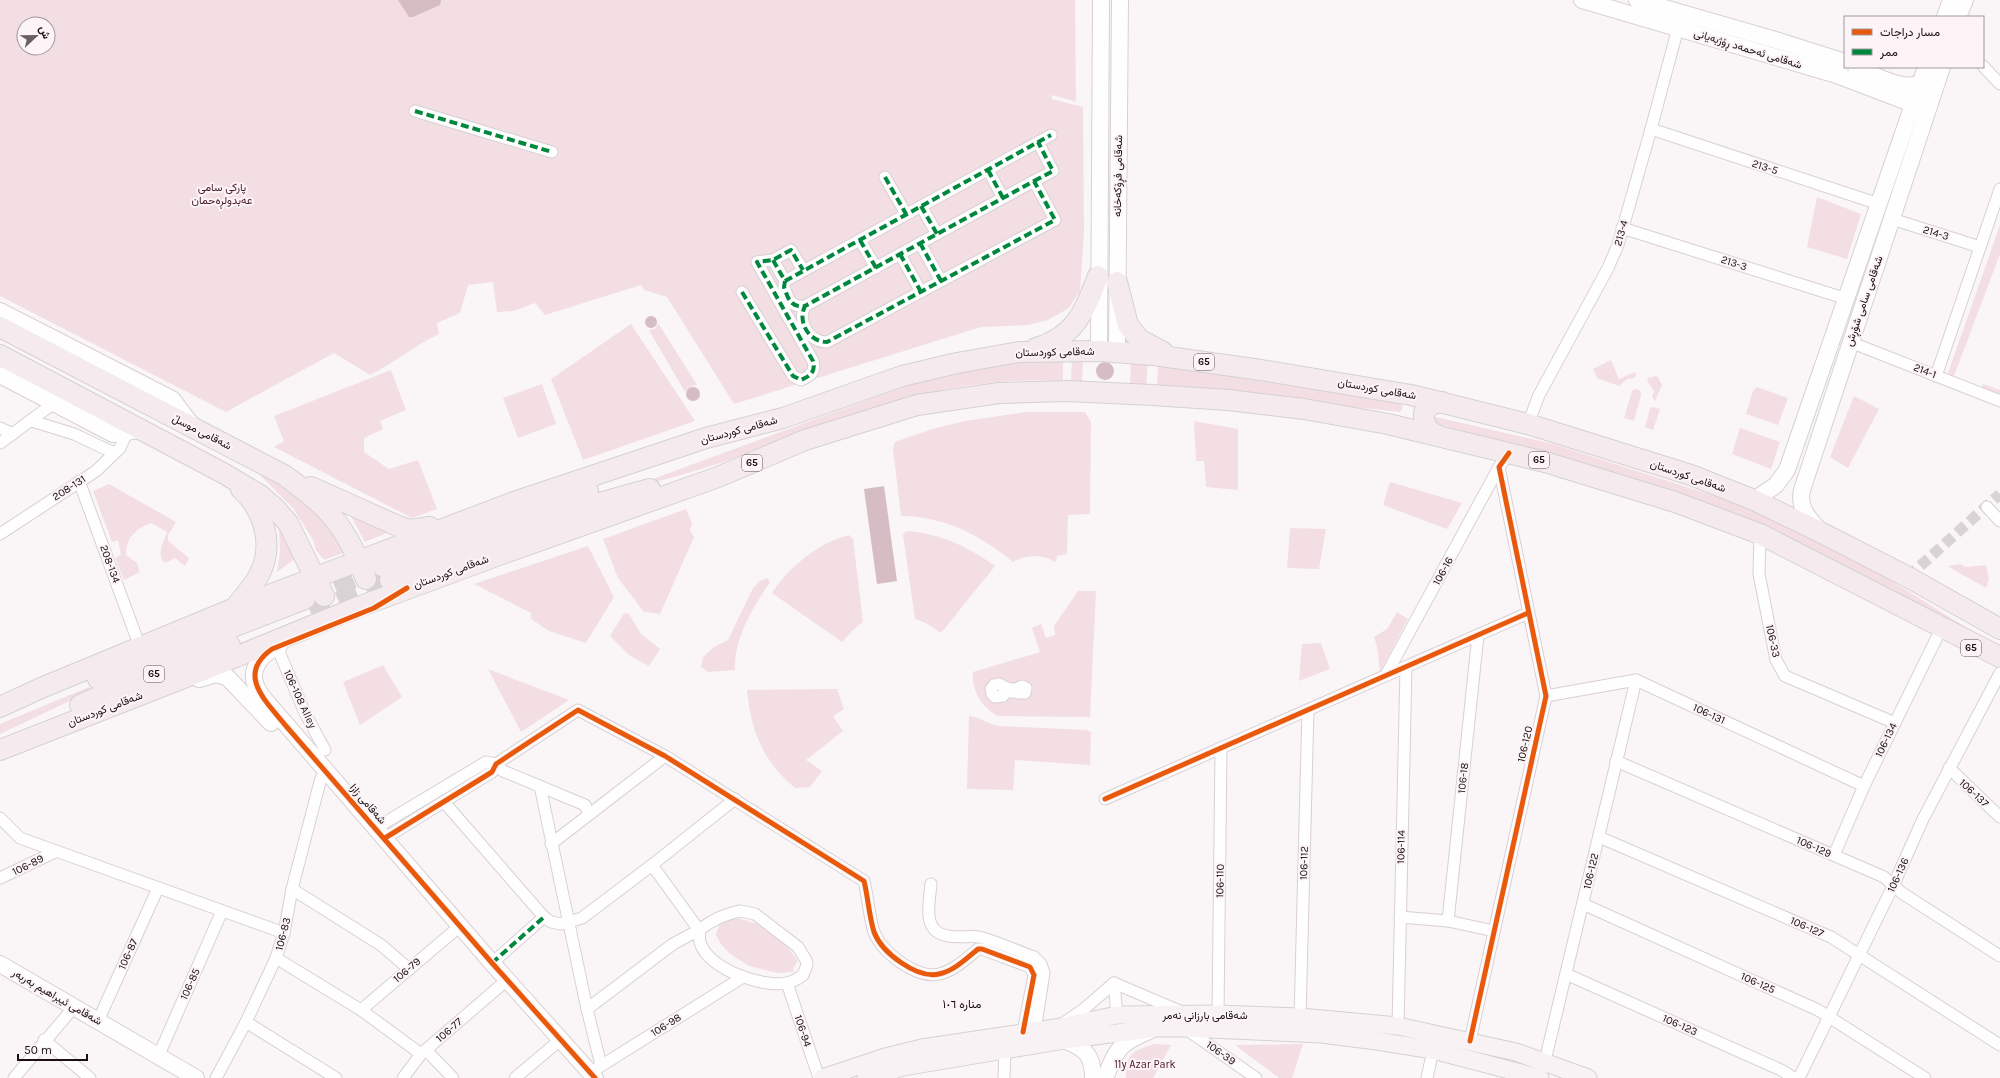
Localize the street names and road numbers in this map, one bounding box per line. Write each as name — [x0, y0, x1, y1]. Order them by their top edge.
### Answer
street label: شەقامی ئەحمەد ڕۆژبەیانی — [1692, 26, 1804, 74]
street label: شەقامی فڕۆکەخانە — [1111, 135, 1127, 217]
street label: 213-5 — [1750, 157, 1780, 177]
street label: 213-4 — [1611, 218, 1631, 248]
street label: 214-3 — [1921, 223, 1951, 243]
street label: 213-3 — [1719, 253, 1749, 273]
street label: شەقامی سامی شۆڕش — [1842, 254, 1888, 349]
street label: شەقامی کوردستان — [1015, 345, 1095, 359]
road number: 65 — [1194, 354, 1214, 370]
street label: 214-1 — [1912, 361, 1938, 381]
street label: شەقامی کوردستان — [1337, 376, 1417, 402]
street label: شەقامی موسڵ — [170, 411, 234, 453]
street label: شەقامی کوردستان — [699, 413, 779, 447]
road number: 65 — [1529, 452, 1549, 468]
road number: 65 — [742, 455, 762, 471]
street label: شەقامی کوردستان — [1648, 457, 1728, 495]
street label: 208-131 — [50, 472, 88, 504]
street label: 208-134 — [97, 543, 123, 585]
street label: شەقامی کوردستان — [412, 552, 491, 592]
street label: 106-16 — [1430, 555, 1456, 587]
street label: 106-33 — [1763, 623, 1783, 659]
road number: 65 — [1961, 640, 1981, 656]
road number: 65 — [144, 666, 164, 682]
street label: 106-108 Alley — [281, 668, 319, 730]
street label: شەقامی کوردستان — [66, 689, 145, 729]
street label: 106-131 — [1691, 701, 1727, 727]
street label: 106-134 — [1872, 721, 1900, 759]
street label: 106-120 — [1515, 725, 1535, 763]
street label: 106-18 — [1455, 762, 1471, 794]
street label: 106-137 — [1957, 776, 1991, 810]
street label: شەقامی زازا — [347, 781, 389, 827]
street label: 106-114 — [1394, 830, 1408, 864]
street label: 106-129 — [1795, 834, 1833, 860]
street label: 106-112 — [1297, 846, 1311, 880]
street label: 106-89 — [10, 852, 46, 878]
street label: 106-122 — [1581, 852, 1601, 890]
street label: 106-136 — [1884, 856, 1912, 894]
street label: 106-110 — [1213, 864, 1227, 898]
street label: 106-127 — [1788, 914, 1826, 940]
street label: 106-83 — [273, 916, 293, 952]
street label: 106-87 — [116, 937, 140, 971]
street label: 106-79 — [391, 955, 423, 985]
street label: شەقامی ئیبراهیم بەربەر — [8, 965, 105, 1029]
street label: 106-85 — [177, 966, 203, 1002]
street label: 106-125 — [1739, 970, 1777, 996]
street label: شەقامی بارزانی نەمر — [1161, 1009, 1248, 1022]
street label: 106-98 — [648, 1011, 684, 1039]
street label: 106-123 — [1661, 1012, 1699, 1038]
street label: 106-94 — [792, 1013, 814, 1049]
street label: 106-77 — [433, 1015, 465, 1045]
street label: 106-39 — [1204, 1038, 1238, 1068]

